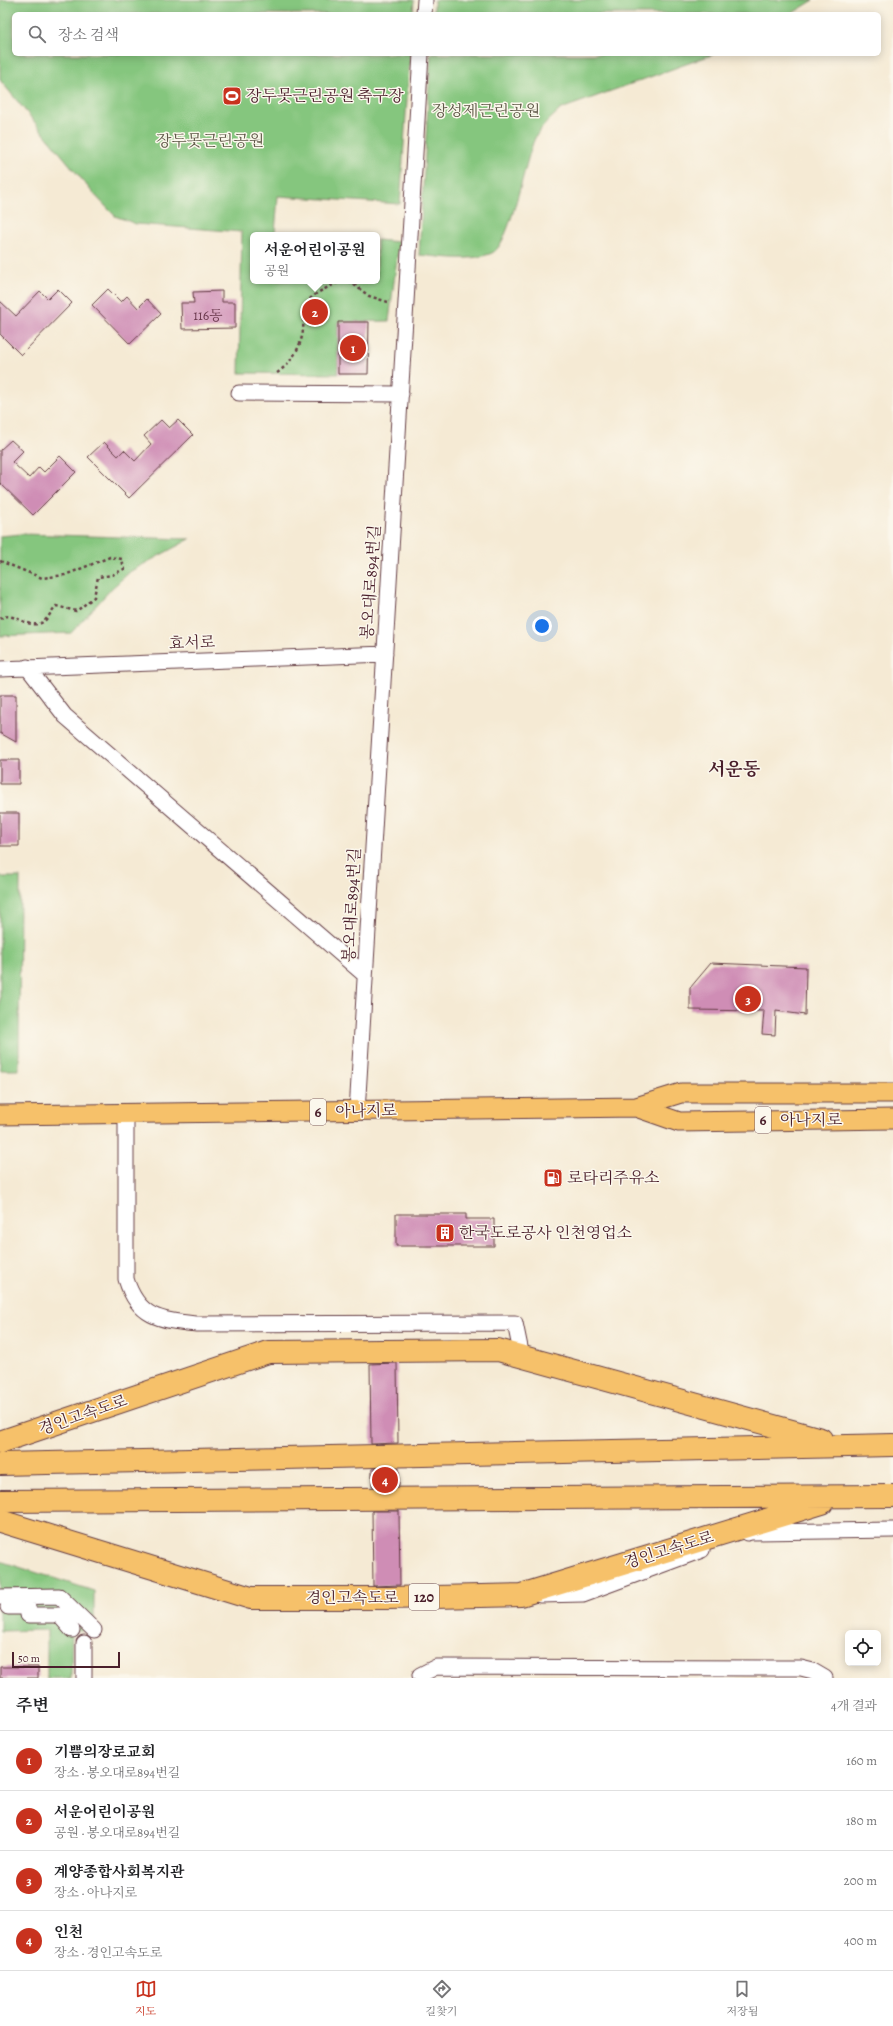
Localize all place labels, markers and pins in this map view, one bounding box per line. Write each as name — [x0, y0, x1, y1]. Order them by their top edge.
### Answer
sports icon: 장두못근린공원 축구장 — [221, 85, 243, 107]
place label: 장두못근린공원 축구장 — [246, 85, 404, 107]
pin: 2 — [302, 297, 328, 327]
pin: 1 — [340, 333, 366, 363]
pin: 3 — [735, 984, 761, 1014]
fuel station icon: 로타리주유소 — [542, 1167, 564, 1189]
place label: 로타리주유소 — [567, 1167, 660, 1189]
building icon: 한국도로공사 인천영업소 — [434, 1222, 456, 1244]
place label: 한국도로공사 인천영업소 — [459, 1222, 632, 1244]
pin: 4 — [372, 1465, 398, 1495]

